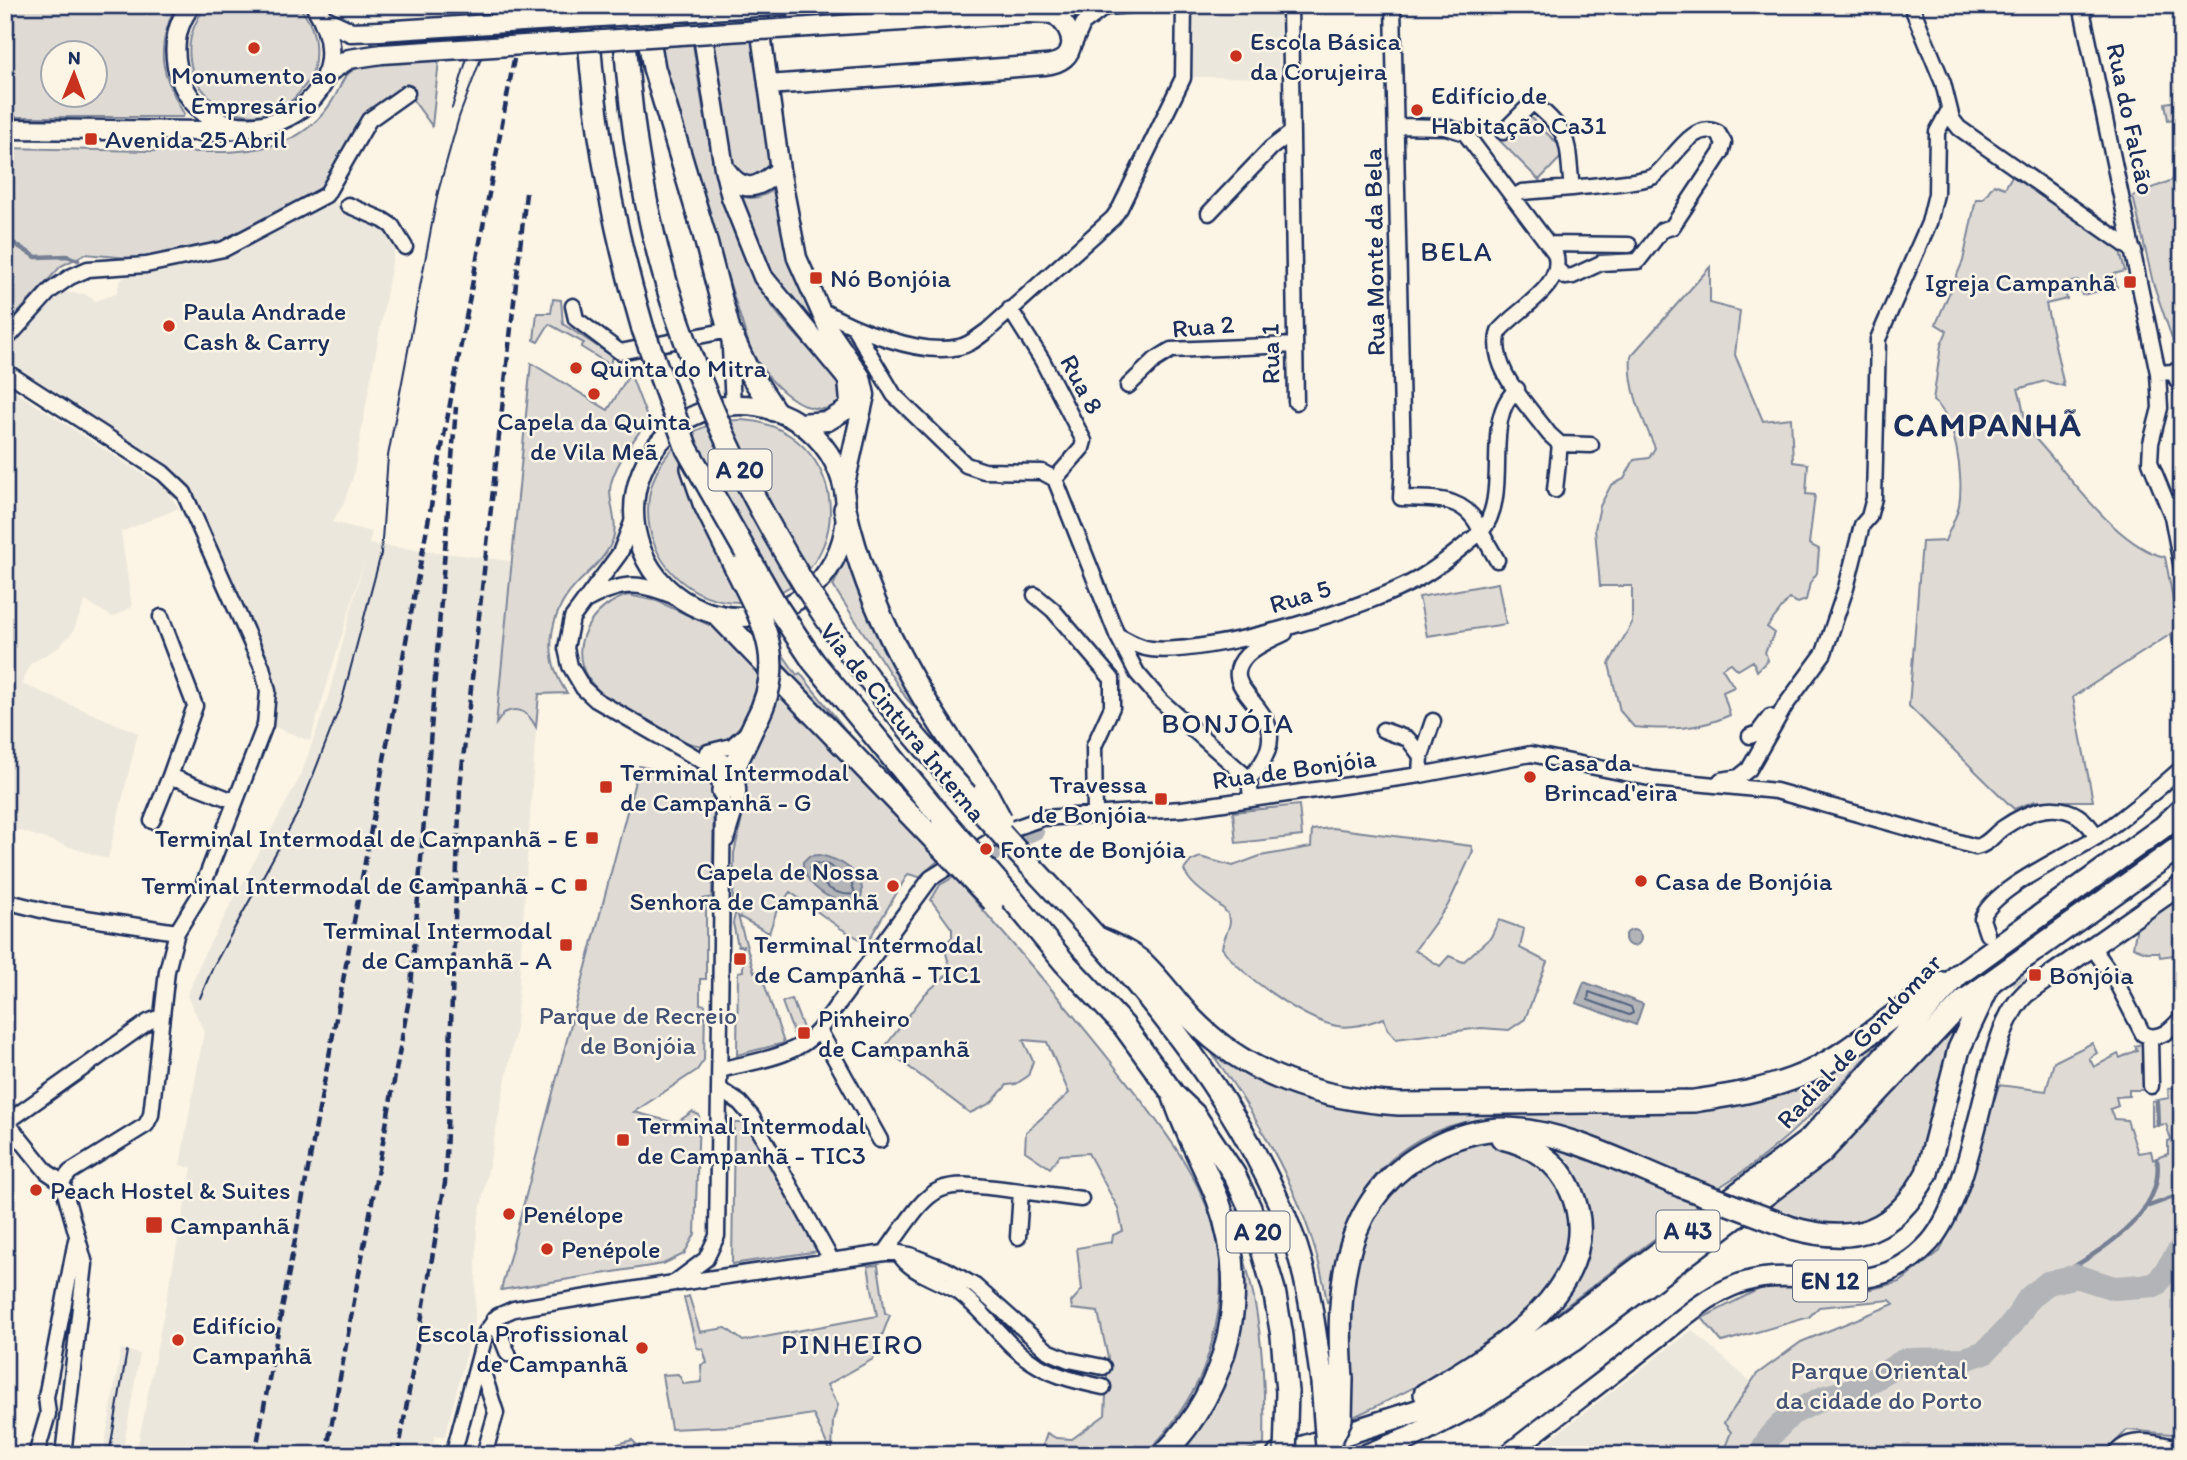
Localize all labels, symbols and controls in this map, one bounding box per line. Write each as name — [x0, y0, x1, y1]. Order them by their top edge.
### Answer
place label: Escola Básica da Corujeira — [1250, 25, 1401, 87]
north arrow — [38, 38, 108, 108]
marker: Monumento ao Empresário — [246, 40, 262, 56]
street label: Rua do Falcão — [2099, 40, 2163, 198]
text: N — [68, 46, 81, 69]
marker: Escola Básica da Corujeira — [1228, 48, 1244, 64]
place label: Monumento ao Empresário — [171, 59, 337, 121]
place label: Edifício de Habitação Ca31 — [1431, 79, 1607, 141]
marker: Edifício de Habitação Ca31 — [1409, 102, 1425, 118]
place label: Avenida 25 Abril — [105, 123, 287, 155]
marker: Avenida 25 Abril — [83, 131, 99, 147]
street label: Rua Monte da Bela — [1356, 147, 1392, 357]
district label: BELA — [1420, 234, 1494, 268]
place label: Nó Bonjóia — [830, 262, 952, 294]
place label: Igreja Campanhã — [1925, 266, 2116, 298]
marker: Nó Bonjóia — [808, 270, 824, 286]
marker: Igreja Campanhã — [2122, 274, 2138, 290]
place label: Paula Andrade Cash & Carry — [183, 295, 346, 357]
street label: Rua 2 — [1171, 307, 1236, 345]
marker: Paula Andrade Cash & Carry — [161, 318, 177, 334]
street label: Rua 1 — [1253, 323, 1287, 385]
street label: Rua 8 — [1053, 349, 1111, 419]
place label: Quinta do Mitra — [590, 352, 768, 384]
marker: Quinta do Mitra — [568, 360, 584, 376]
marker: Capela da Quinta de Vila Meã — [586, 386, 602, 402]
place label: Capela da Quinta de Vila Meã — [497, 405, 692, 467]
district label: CAMPANHÃ — [1893, 405, 2083, 444]
road number: A 20 — [708, 449, 772, 490]
street label: Rua 5 — [1265, 572, 1335, 620]
street label: Via de Cintura Interna — [813, 616, 993, 828]
district label: BONJÓIA — [1161, 706, 1295, 740]
street label: Rua de Bonjóia — [1210, 742, 1379, 796]
place label: Casa da Brincad'eira — [1544, 746, 1678, 808]
place label: Terminal Intermodal de Campanhã - G — [620, 756, 849, 818]
place label: Travessa de Bonjóia — [1031, 768, 1148, 830]
marker: Casa da Brincad'eira — [1522, 769, 1538, 785]
marker: Terminal Intermodal de Campanhã - G — [598, 779, 614, 795]
marker: Travessa de Bonjóia — [1153, 791, 1169, 807]
place label: Terminal Intermodal de Campanhã - E — [155, 822, 578, 854]
marker: Terminal Intermodal de Campanhã - E — [584, 830, 600, 846]
place label: Fonte de Bonjóia — [1000, 833, 1186, 865]
marker: Fonte de Bonjóia — [978, 841, 994, 857]
place label: Capela de Nossa Senhora de Campanhã — [629, 855, 880, 917]
place label: Casa de Bonjóia — [1655, 865, 1833, 897]
place label: Terminal Intermodal de Campanhã - C — [141, 869, 567, 901]
marker: Casa de Bonjóia — [1633, 873, 1649, 889]
marker: Terminal Intermodal de Campanhã - C — [573, 877, 589, 893]
marker: Capela de Nossa Senhora de Campanhã — [885, 878, 901, 894]
place label: Terminal Intermodal de Campanhã - A — [323, 914, 552, 976]
place label: Terminal Intermodal de Campanhã - TIC1 — [754, 928, 983, 990]
marker: Terminal Intermodal de Campanhã - A — [558, 937, 574, 953]
street label: Radial de Gondomar — [1770, 946, 1949, 1135]
marker: Terminal Intermodal de Campanhã - TIC1 — [732, 951, 748, 967]
place label: Bonjóia — [2049, 959, 2134, 991]
marker: Bonjóia — [2027, 967, 2043, 983]
park label: Parque de Recreio de Bonjóia — [539, 999, 737, 1061]
place label: Pinheiro de Campanhã — [818, 1002, 970, 1064]
marker: Pinheiro de Campanhã — [796, 1025, 812, 1041]
place label: Terminal Intermodal de Campanhã - TIC3 — [637, 1109, 866, 1171]
marker: Terminal Intermodal de Campanhã - TIC3 — [615, 1132, 631, 1148]
place label: Peach Hostel & Suites — [50, 1174, 291, 1206]
marker: Peach Hostel & Suites — [28, 1182, 44, 1198]
place label: Penélope — [523, 1198, 623, 1230]
marker: Penélope — [501, 1206, 517, 1222]
place label: Campanhã — [170, 1209, 290, 1241]
road number: A 43 — [1656, 1210, 1720, 1252]
road number: A 20 — [1226, 1212, 1290, 1252]
marker: Campanhã — [144, 1215, 164, 1235]
place label: Penépole — [561, 1233, 660, 1265]
marker: Penépole — [539, 1241, 555, 1257]
road number: EN 12 — [1793, 1260, 1867, 1302]
place label: Edifício Campanhã — [192, 1309, 312, 1371]
place label: Escola Profissional de Campanhã — [417, 1317, 628, 1379]
district label: PINHEIRO — [781, 1327, 925, 1361]
marker: Edifício Campanhã — [170, 1332, 186, 1348]
marker: Escola Profissional de Campanhã — [634, 1340, 650, 1356]
park label: Parque Oriental da cidade do Porto — [1776, 1354, 1982, 1416]

